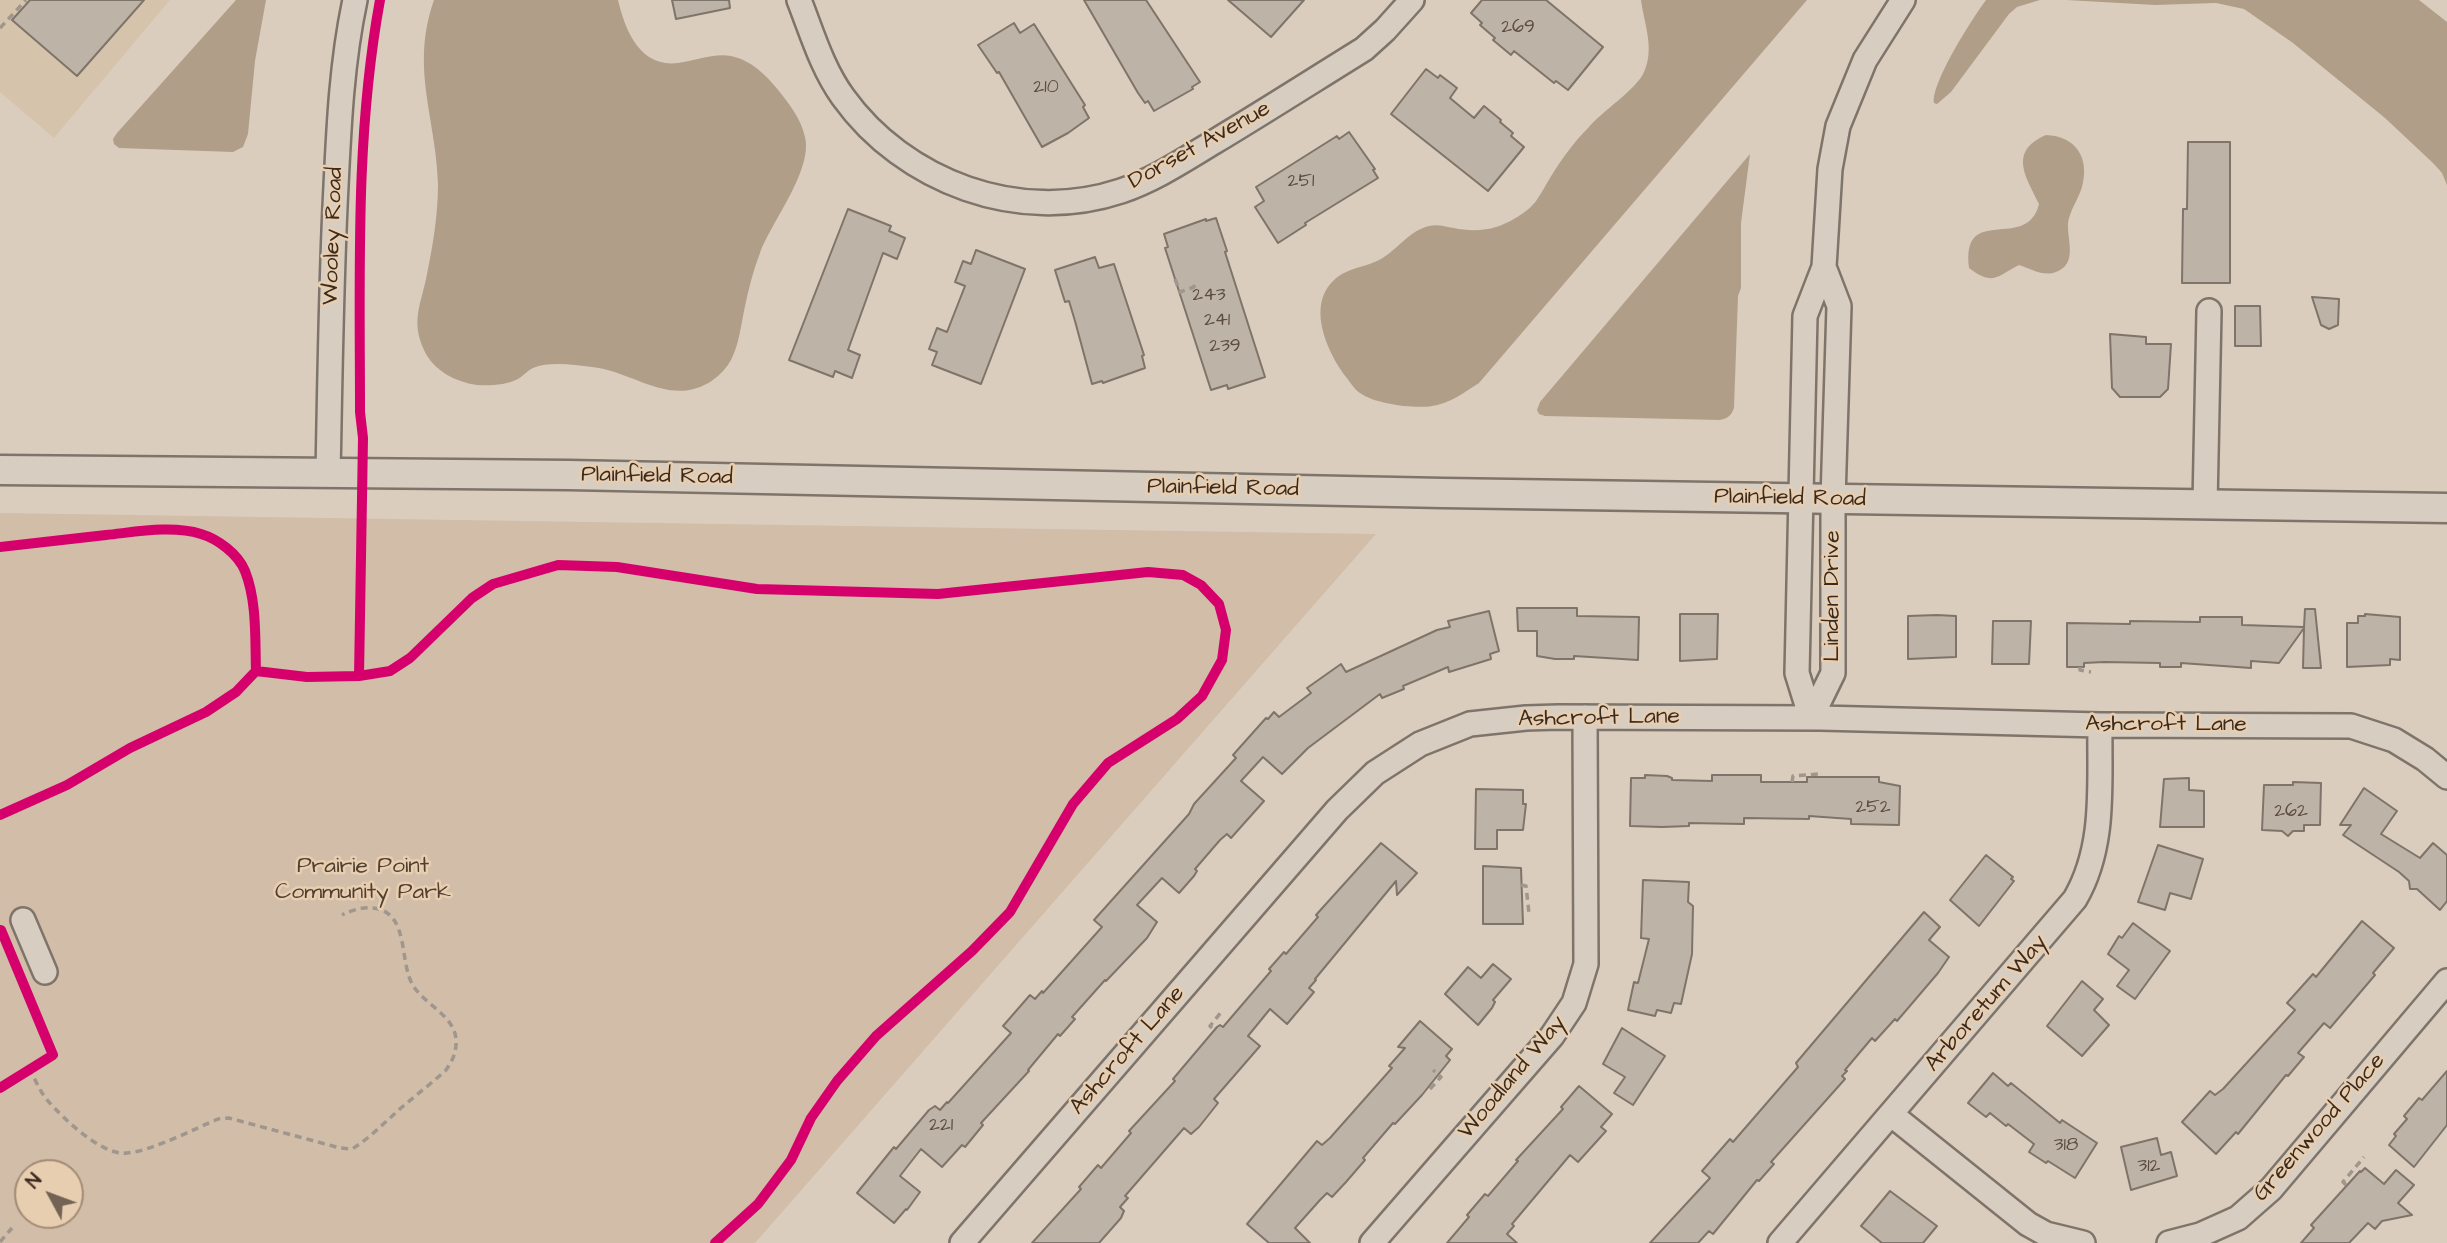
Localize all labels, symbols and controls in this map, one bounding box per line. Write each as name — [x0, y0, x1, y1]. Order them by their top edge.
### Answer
house number: 269 — [1501, 17, 1535, 39]
house number: 210 — [1033, 77, 1059, 99]
street label: Dorset Avenue — [1124, 96, 1276, 196]
street label: Wooley Road — [318, 166, 350, 306]
house number: 251 — [1288, 171, 1314, 193]
house number: 243 — [1192, 285, 1226, 307]
house number: 241 — [1204, 310, 1230, 332]
house number: 239 — [1209, 336, 1241, 358]
street label: Plainfield Road — [581, 462, 733, 492]
street label: Plainfield Road — [1147, 474, 1299, 504]
street label: Plainfield Road — [1714, 484, 1866, 514]
street label: Linden Drive — [1819, 530, 1847, 662]
street label: Ashcroft Lane — [1518, 704, 1680, 734]
street label: Ashcroft Lane — [2085, 711, 2247, 739]
house number: 252 — [1855, 797, 1891, 819]
house number: 262 — [2274, 801, 2308, 823]
park label: Prairie Point Community Park — [275, 853, 451, 907]
street label: Arboretum Way — [1920, 930, 2054, 1078]
street label: Ashcroft Lane — [1065, 981, 1191, 1121]
street label: Woodland Way — [1453, 1010, 1573, 1146]
street label: Greenwood Place — [2248, 1048, 2392, 1208]
house number: 221 — [929, 1115, 953, 1137]
house number: 318 — [2054, 1135, 2078, 1157]
house number: 312 — [2138, 1156, 2160, 1178]
north arrow — [14, 1159, 84, 1229]
text: N — [20, 1168, 48, 1195]

